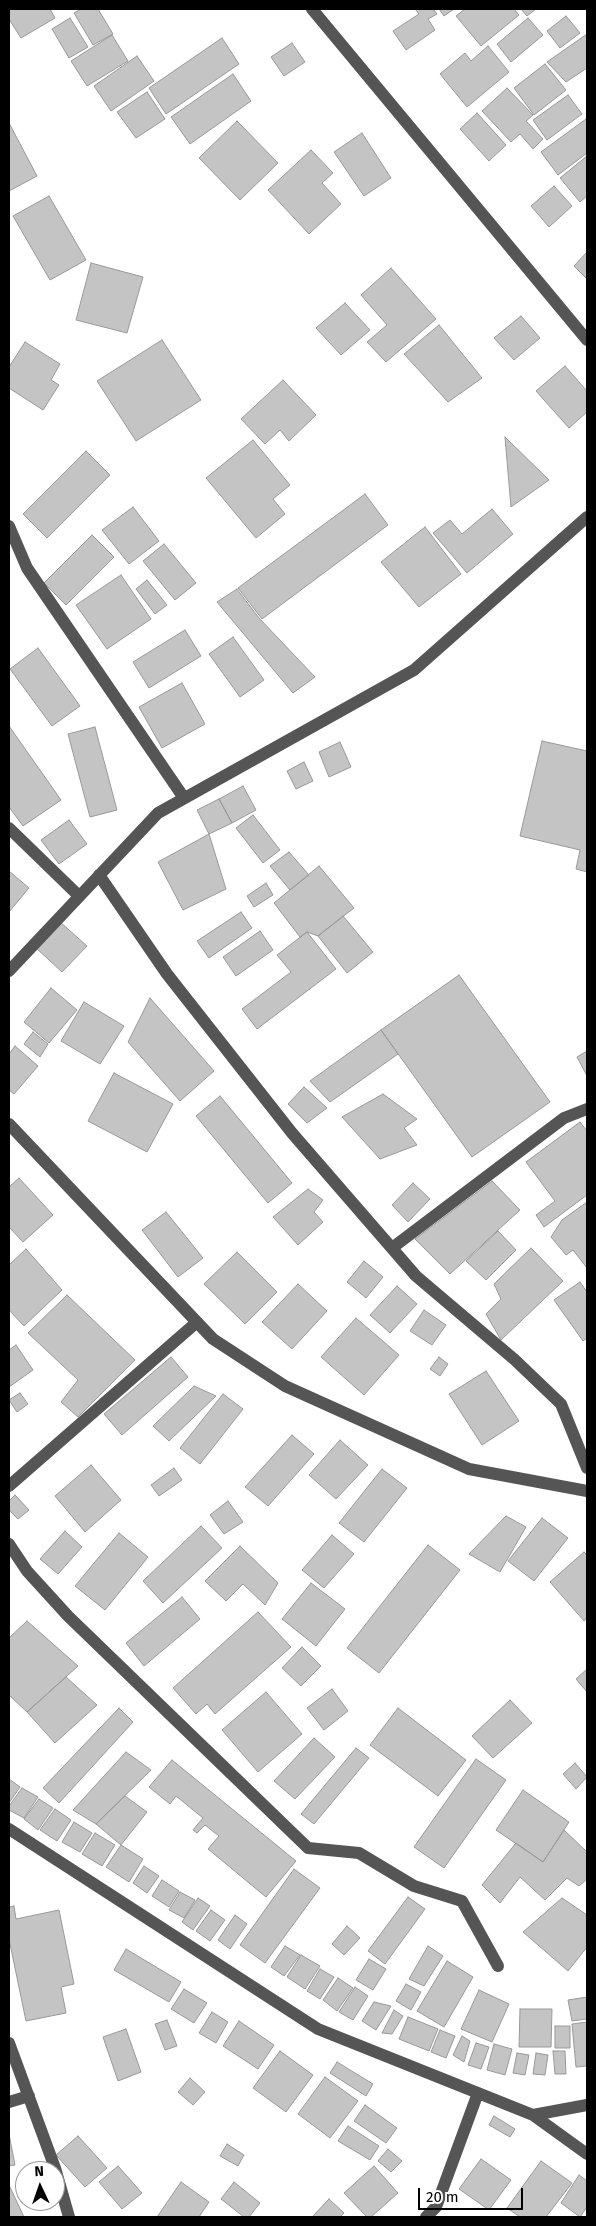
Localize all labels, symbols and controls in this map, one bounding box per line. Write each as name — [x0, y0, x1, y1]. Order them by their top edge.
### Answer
north arrow — [15, 2161, 65, 2211]
text: N — [34, 2163, 44, 2180]
scale bar — [421, 2178, 526, 2210]
text: 20 m — [426, 2188, 459, 2206]

